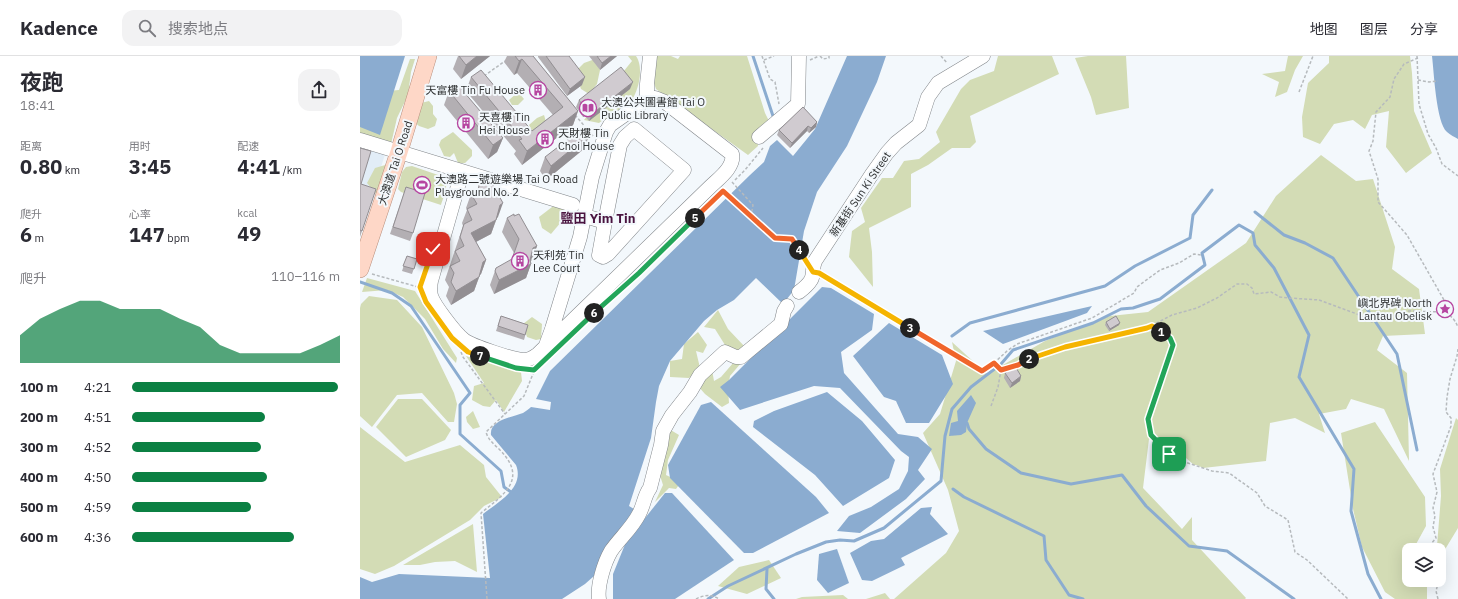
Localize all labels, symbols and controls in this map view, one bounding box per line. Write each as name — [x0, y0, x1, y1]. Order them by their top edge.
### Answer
search box — [122, 10, 402, 46]
text: Kadence — [20, 16, 98, 40]
icon: search — [136, 17, 158, 39]
text: 搜索地点 — [168, 19, 228, 38]
text: 地图 — [1310, 20, 1338, 38]
text: 图层 — [1360, 20, 1388, 38]
text: 分享 — [1410, 20, 1438, 38]
text: 夜跑 — [20, 67, 64, 96]
button: share — [298, 69, 340, 111]
building icon: 天富樓 Tin Fu House — [528, 80, 548, 100]
place label: 天富樓 Tin Fu House — [425, 83, 525, 97]
place label: 大澳公共圖書館 Tai O Public Library — [601, 95, 705, 122]
text: 18:41 — [20, 97, 55, 114]
library icon: 大澳公共圖書館 Tai O Public Library — [578, 98, 598, 118]
place label: 天喜樓 Tin Hei House — [479, 110, 530, 137]
building icon: 天喜樓 Tin Hei House — [456, 113, 476, 133]
street label: 大澳道 Tai O Road — [375, 119, 415, 207]
place label: 天財樓 Tin Choi House — [558, 126, 614, 153]
building icon: 天財樓 Tin Choi House — [535, 129, 555, 149]
text: 距离 — [20, 139, 42, 153]
text: 用时 — [129, 139, 151, 153]
text: 配速 — [237, 139, 259, 153]
street label: 新基街 Sun Ki Street — [826, 149, 894, 239]
text: 0.80 — [20, 153, 62, 180]
text: 3:45 — [129, 153, 171, 180]
text: 4:41 — [237, 153, 280, 180]
text: km — [62, 163, 80, 177]
text: /km — [280, 163, 302, 177]
place label: 大澳路二號遊樂場 Tai O Road Playground No. 2 — [435, 172, 578, 199]
sports icon: 大澳路二號遊樂場 Tai O Road Playground No. 2 — [412, 175, 432, 195]
text: kcal — [237, 206, 257, 220]
text: 爬升 — [20, 207, 42, 221]
text: 心率 — [129, 207, 151, 221]
pin: 5 — [685, 208, 705, 228]
district label: 鹽田 Yim Tin — [561, 210, 635, 227]
text: 5 — [692, 211, 698, 225]
text: 49 — [237, 220, 261, 247]
text: 6 — [20, 221, 32, 248]
text: 147 — [129, 221, 165, 248]
text: m — [32, 231, 44, 245]
text: bpm — [165, 231, 190, 245]
pin — [416, 232, 450, 266]
icon: check — [422, 238, 444, 260]
pin: 4 — [789, 240, 809, 260]
text: 4 — [796, 243, 802, 257]
place label: 天利苑 Tin Lee Court — [533, 248, 584, 275]
building icon: 天利苑 Tin Lee Court — [510, 251, 530, 271]
text: 110–116 m — [271, 268, 340, 285]
text: 爬升 — [20, 270, 46, 287]
place label: 嶼北界碑 North Lantau Obelisk — [1357, 296, 1432, 323]
place icon: 嶼北界碑 North Lantau Obelisk — [1435, 299, 1455, 319]
pin: 6 — [584, 303, 604, 323]
text: 6 — [591, 306, 597, 320]
pin: 3 — [900, 318, 920, 338]
text: 3 — [907, 321, 913, 335]
pin: 1 — [1151, 322, 1171, 342]
text: 1 — [1158, 325, 1164, 339]
pin: 7 — [470, 346, 490, 366]
text: 7 — [477, 349, 483, 363]
pin: 2 — [1019, 349, 1039, 369]
text: 2 — [1026, 352, 1032, 366]
text: 100 m — [20, 379, 58, 396]
text: 4:21 — [84, 379, 111, 396]
text: 200 m — [20, 409, 58, 426]
text: 4:51 — [84, 409, 111, 426]
pin — [1152, 437, 1186, 471]
text: 300 m — [20, 439, 58, 456]
text: 4:52 — [84, 439, 111, 456]
icon: arrive — [1158, 443, 1180, 465]
text: 400 m — [20, 469, 58, 486]
text: 4:50 — [84, 469, 111, 486]
text: 500 m — [20, 499, 58, 516]
text: 4:59 — [84, 499, 111, 516]
text: 600 m — [20, 529, 58, 546]
text: 4:36 — [84, 529, 111, 546]
map controls — [1402, 543, 1446, 587]
button: layers — [1402, 543, 1446, 587]

